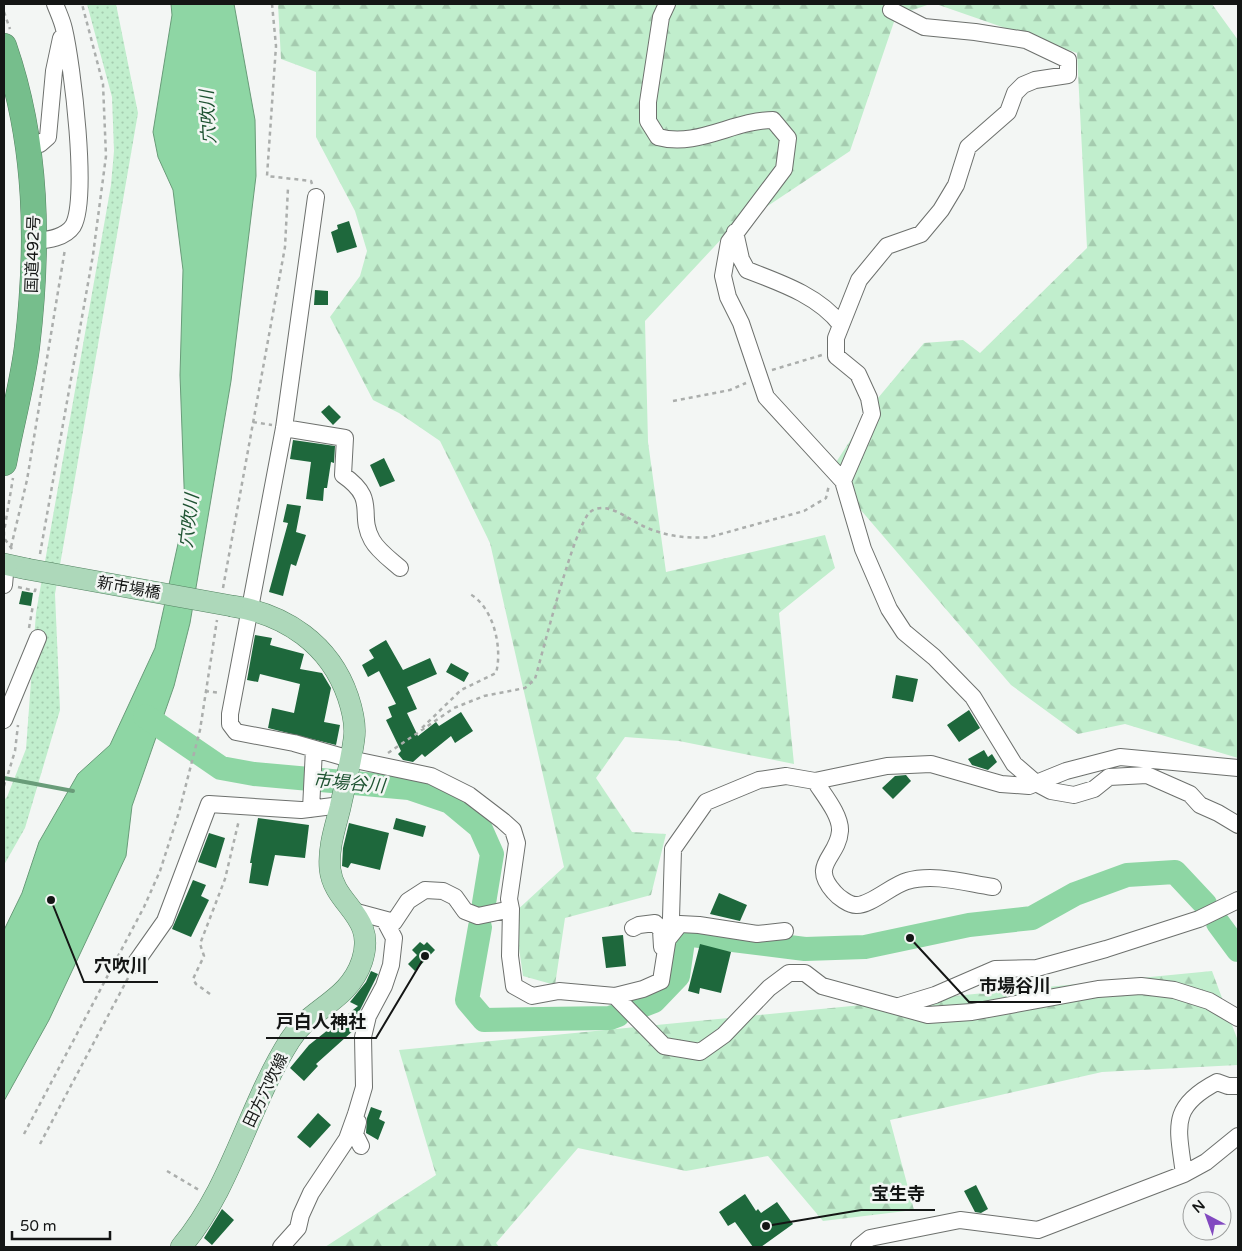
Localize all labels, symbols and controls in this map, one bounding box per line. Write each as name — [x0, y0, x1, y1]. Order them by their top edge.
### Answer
water label: 穴吹川 — [195, 87, 220, 145]
street label: 国道492号 — [22, 215, 44, 293]
water label: 穴吹川 — [175, 491, 203, 549]
street label: 新市場橋 — [96, 573, 162, 603]
water label: 市場谷川 — [312, 769, 388, 797]
callout: 穴吹川 — [84, 949, 158, 982]
text: 穴吹川 — [94, 955, 148, 977]
callout: 市場谷川 — [969, 969, 1061, 1002]
text: 市場谷川 — [979, 975, 1051, 997]
callout: 戸白人神社 — [266, 1005, 376, 1038]
text: 戸白人神社 — [276, 1011, 366, 1033]
street label: 田方穴吹線 — [239, 1050, 292, 1131]
callout: 宝生寺 — [861, 1177, 935, 1210]
text: 宝生寺 — [871, 1183, 925, 1205]
north arrow — [1182, 1191, 1232, 1241]
text: N — [1189, 1196, 1209, 1217]
scale bar — [12, 1208, 110, 1240]
text: 50 m — [20, 1217, 57, 1235]

